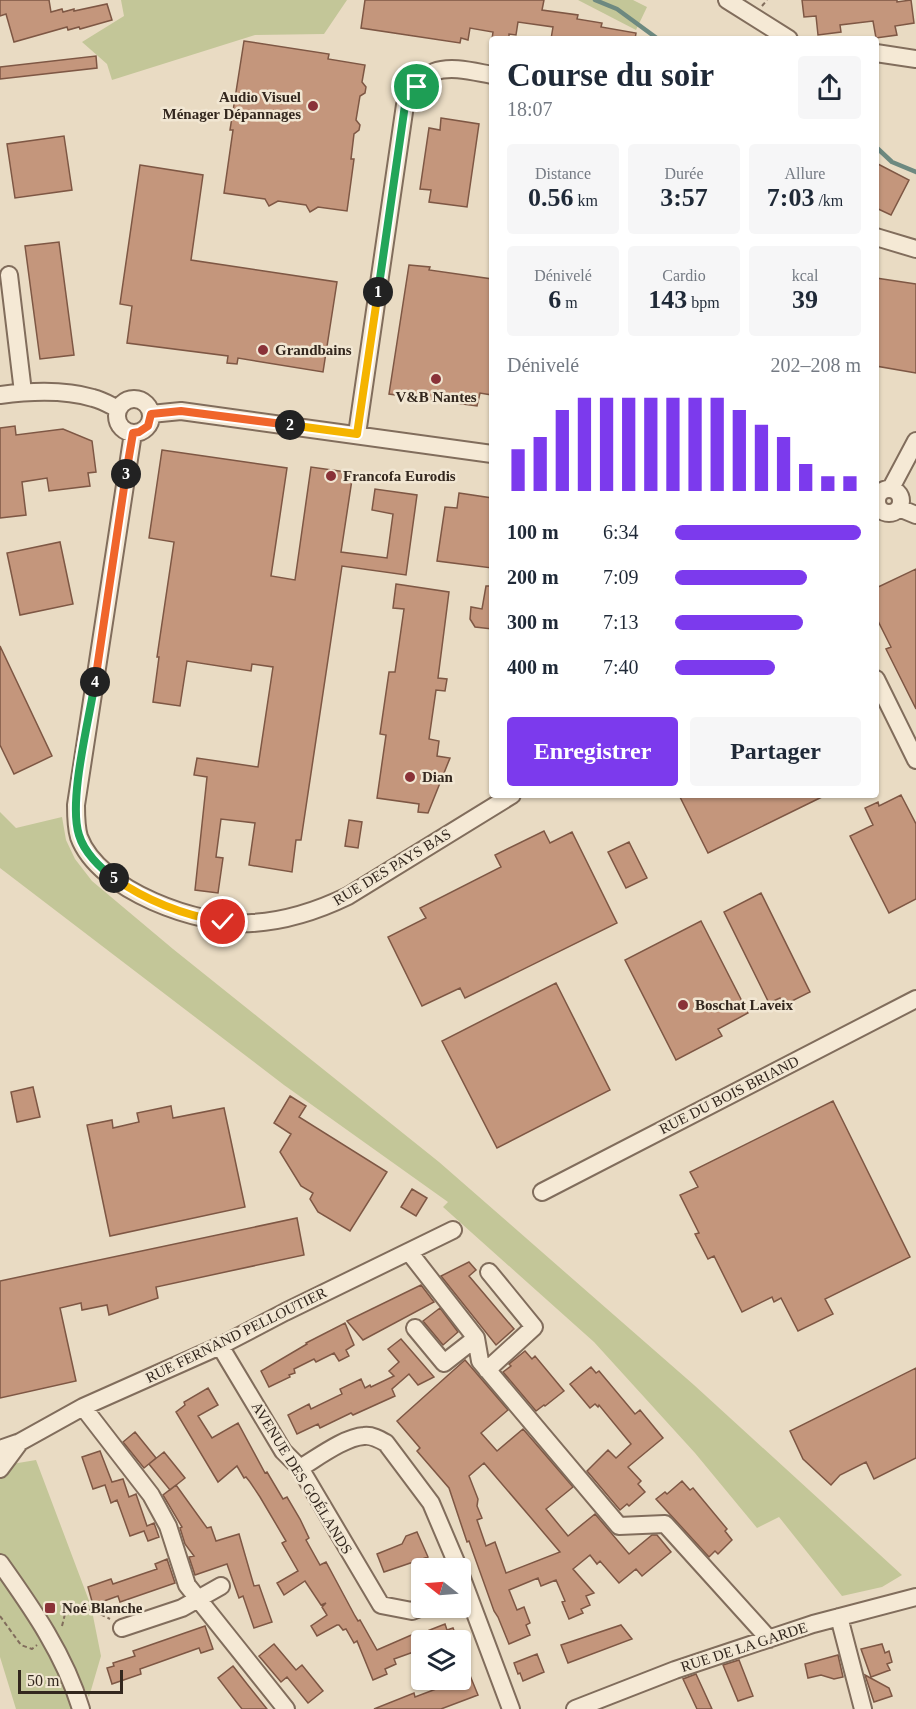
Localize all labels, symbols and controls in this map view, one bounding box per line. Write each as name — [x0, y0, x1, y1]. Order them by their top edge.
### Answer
button: share — [798, 56, 861, 119]
text: Course du soir — [507, 57, 714, 93]
pin — [391, 61, 442, 112]
icon: arrive — [400, 70, 433, 103]
place label: Audio Visuel Ménager Dépannages — [163, 89, 301, 122]
text: 18:07 — [507, 98, 553, 120]
marker: Audio Visuel Ménager Dépannages — [306, 99, 320, 113]
text: Distance — [535, 165, 591, 182]
text: Durée — [664, 165, 704, 182]
text: Allure — [785, 165, 825, 182]
text: 0.56 — [528, 183, 574, 212]
text: 3:57 — [660, 183, 708, 212]
text: 7:03 — [767, 183, 814, 212]
text: km — [574, 192, 598, 209]
text: /km — [814, 192, 843, 209]
text: Dénivelé — [534, 267, 592, 284]
text: Cardio — [662, 267, 706, 284]
text: kcal — [792, 267, 818, 284]
pin: 1 — [363, 277, 393, 307]
text: 1 — [374, 283, 382, 300]
text: 6 — [548, 285, 561, 314]
text: 143 — [648, 285, 687, 314]
text: 39 — [792, 285, 818, 314]
text: m — [561, 294, 578, 311]
text: bpm — [687, 294, 720, 311]
place label: Grandbains — [275, 342, 352, 358]
marker: Grandbains — [256, 343, 270, 357]
text: Dénivelé — [507, 354, 579, 376]
text: 202–208 m — [770, 354, 861, 376]
marker: V&B Nantes — [429, 372, 443, 386]
place label: V&B Nantes — [395, 389, 477, 405]
pin: 2 — [275, 410, 305, 440]
text: 2 — [286, 416, 294, 433]
pin: 3 — [111, 459, 141, 489]
text: 3 — [122, 465, 130, 482]
place label: Francofa Eurodis — [343, 468, 456, 484]
marker: Francofa Eurodis — [324, 469, 338, 483]
text: 100 m — [507, 521, 559, 543]
text: 6:34 — [603, 521, 639, 543]
text: 200 m — [507, 566, 559, 588]
text: 7:09 — [603, 566, 639, 588]
text: 300 m — [507, 611, 559, 633]
text: 7:13 — [603, 611, 639, 633]
text: 400 m — [507, 656, 559, 678]
text: 7:40 — [603, 656, 639, 678]
pin: 4 — [80, 667, 110, 697]
text: 4 — [91, 673, 99, 690]
button: Enregistrer — [507, 717, 678, 786]
button: Partager — [690, 717, 861, 786]
place label: Dian — [422, 769, 454, 785]
marker: Dian — [403, 770, 417, 784]
street label: RUE DES PAYS BAS — [330, 826, 454, 908]
pin: 5 — [99, 863, 129, 893]
text: 5 — [110, 869, 118, 886]
pin — [197, 896, 248, 947]
icon: check — [206, 905, 239, 938]
place label: Boschat Laveix — [695, 997, 793, 1013]
marker: Boschat Laveix — [676, 998, 690, 1012]
street label: RUE DU BOIS BRIAND — [656, 1053, 802, 1137]
street label: RUE FERNAND PELLOUTIER — [143, 1284, 329, 1386]
street label: AVENUE DES GOÉLANDS — [248, 1399, 356, 1557]
north arrow — [411, 1558, 471, 1618]
map controls — [411, 1558, 471, 1690]
place label: Noé Blanche — [62, 1600, 143, 1616]
marker: Noé Blanche — [43, 1601, 57, 1615]
street label: RUE DE LA GARDE — [679, 1619, 809, 1675]
button: layers — [411, 1630, 471, 1690]
scale bar — [18, 1667, 123, 1694]
text: 50 m — [27, 1672, 59, 1689]

